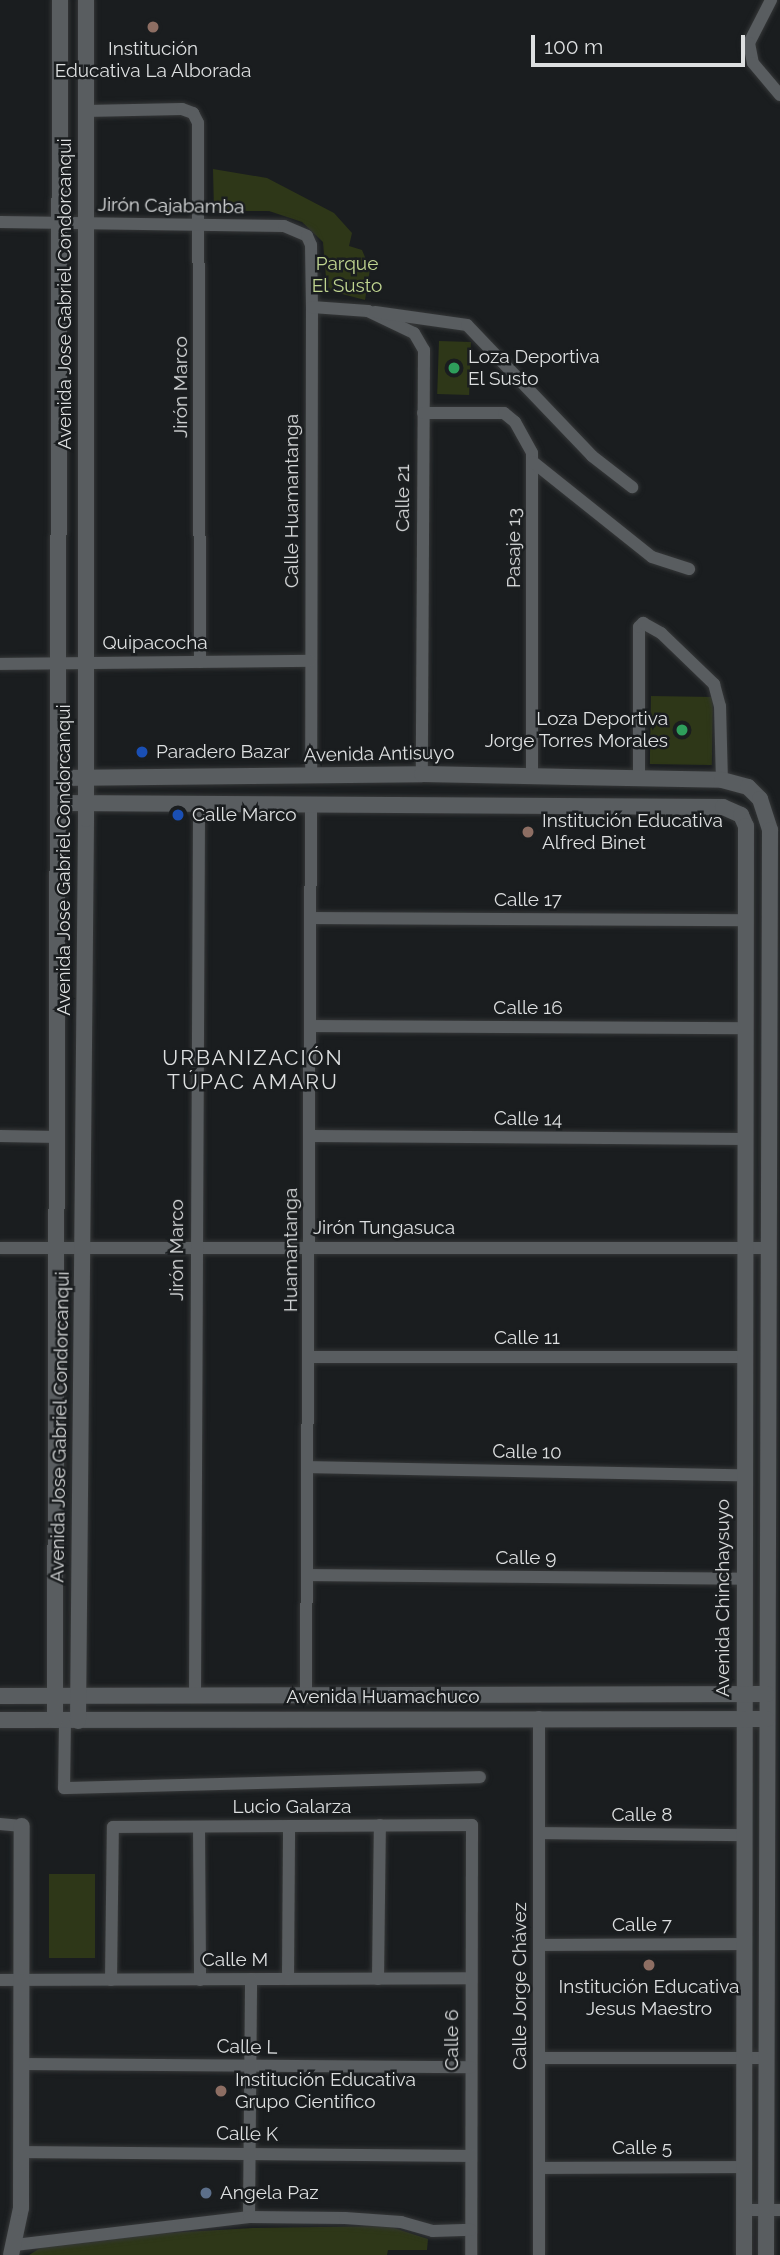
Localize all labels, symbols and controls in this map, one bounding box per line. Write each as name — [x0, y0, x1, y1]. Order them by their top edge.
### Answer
marker: Institución Educativa La Alborada — [145, 19, 161, 35]
scale bar — [535, 21, 748, 65]
text: 100 m — [544, 34, 603, 59]
place label: Institución Educativa La Alborada — [54, 38, 252, 82]
street label: Avenida Jose Gabriel Condorcanqui — [54, 138, 76, 450]
street label: Jirón Cajabamba — [98, 193, 244, 219]
park label: Parque El Susto — [311, 253, 383, 297]
street label: Jirón Marco — [170, 336, 192, 438]
place label: Loza Deportiva El Susto — [468, 346, 600, 390]
marker: Loza Deportiva El Susto — [446, 360, 462, 376]
street label: Calle Huamantanga — [281, 414, 303, 588]
street label: Calle 21 — [392, 464, 414, 532]
street label: Pasaje 13 — [503, 508, 525, 588]
street label: Quipacocha — [102, 632, 208, 654]
street label: Avenida Jose Gabriel Condorcanqui — [53, 704, 75, 1016]
place label: Loza Deportiva Jorge Torres Morales — [484, 708, 668, 752]
marker: Loza Deportiva Jorge Torres Morales — [674, 722, 690, 738]
place label: Paradero Bazar — [156, 741, 290, 763]
street label: Avenida Antisuyo — [303, 741, 455, 767]
marker: Paradero Bazar — [134, 744, 150, 760]
place label: Calle Marco — [192, 804, 297, 826]
marker: Calle Marco — [170, 807, 186, 823]
place label: Institución Educativa Alfred Binet — [542, 810, 723, 854]
marker: Institución Educativa Alfred Binet — [520, 824, 536, 840]
street label: Calle 17 — [494, 889, 562, 911]
street label: Calle 16 — [493, 997, 563, 1019]
district label: URBANIZACIÓN TÚPAC AMARU — [164, 1045, 342, 1095]
street label: Calle 14 — [494, 1107, 562, 1131]
street label: Huamantanga — [280, 1188, 302, 1312]
street label: Jirón Marco — [166, 1199, 188, 1301]
street label: Jirón Tungasuca — [313, 1217, 455, 1239]
street label: Avenida Jose Gabriel Condorcanqui — [46, 1271, 74, 1583]
street label: Calle 11 — [494, 1327, 560, 1349]
street label: Calle 10 — [492, 1440, 562, 1464]
street label: Avenida Chinchaysuyo — [712, 1499, 734, 1697]
street label: Calle 9 — [496, 1547, 556, 1569]
street label: Avenida Huamachuco — [286, 1686, 480, 1708]
street label: Lucio Galarza — [233, 1796, 351, 1818]
street label: Calle 8 — [612, 1804, 672, 1826]
street label: Calle Jorge Chávez — [509, 1902, 531, 2070]
street label: Calle 7 — [612, 1914, 672, 1936]
street label: Calle M — [202, 1949, 268, 1971]
marker: Institución Educativa Jesus Maestro — [641, 1957, 657, 1973]
place label: Institución Educativa Jesus Maestro — [559, 1976, 739, 2020]
street label: Calle 6 — [441, 2009, 463, 2071]
street label: Calle L — [216, 2035, 278, 2059]
place label: Institución Educativa Grupo Cientifico — [235, 2069, 416, 2113]
marker: Institución Educativa Grupo Cientifico — [213, 2083, 229, 2099]
street label: Calle K — [216, 2122, 278, 2146]
street label: Calle 5 — [612, 2137, 672, 2159]
place label: Angela Paz — [220, 2182, 319, 2204]
marker: Angela Paz — [198, 2185, 214, 2201]

